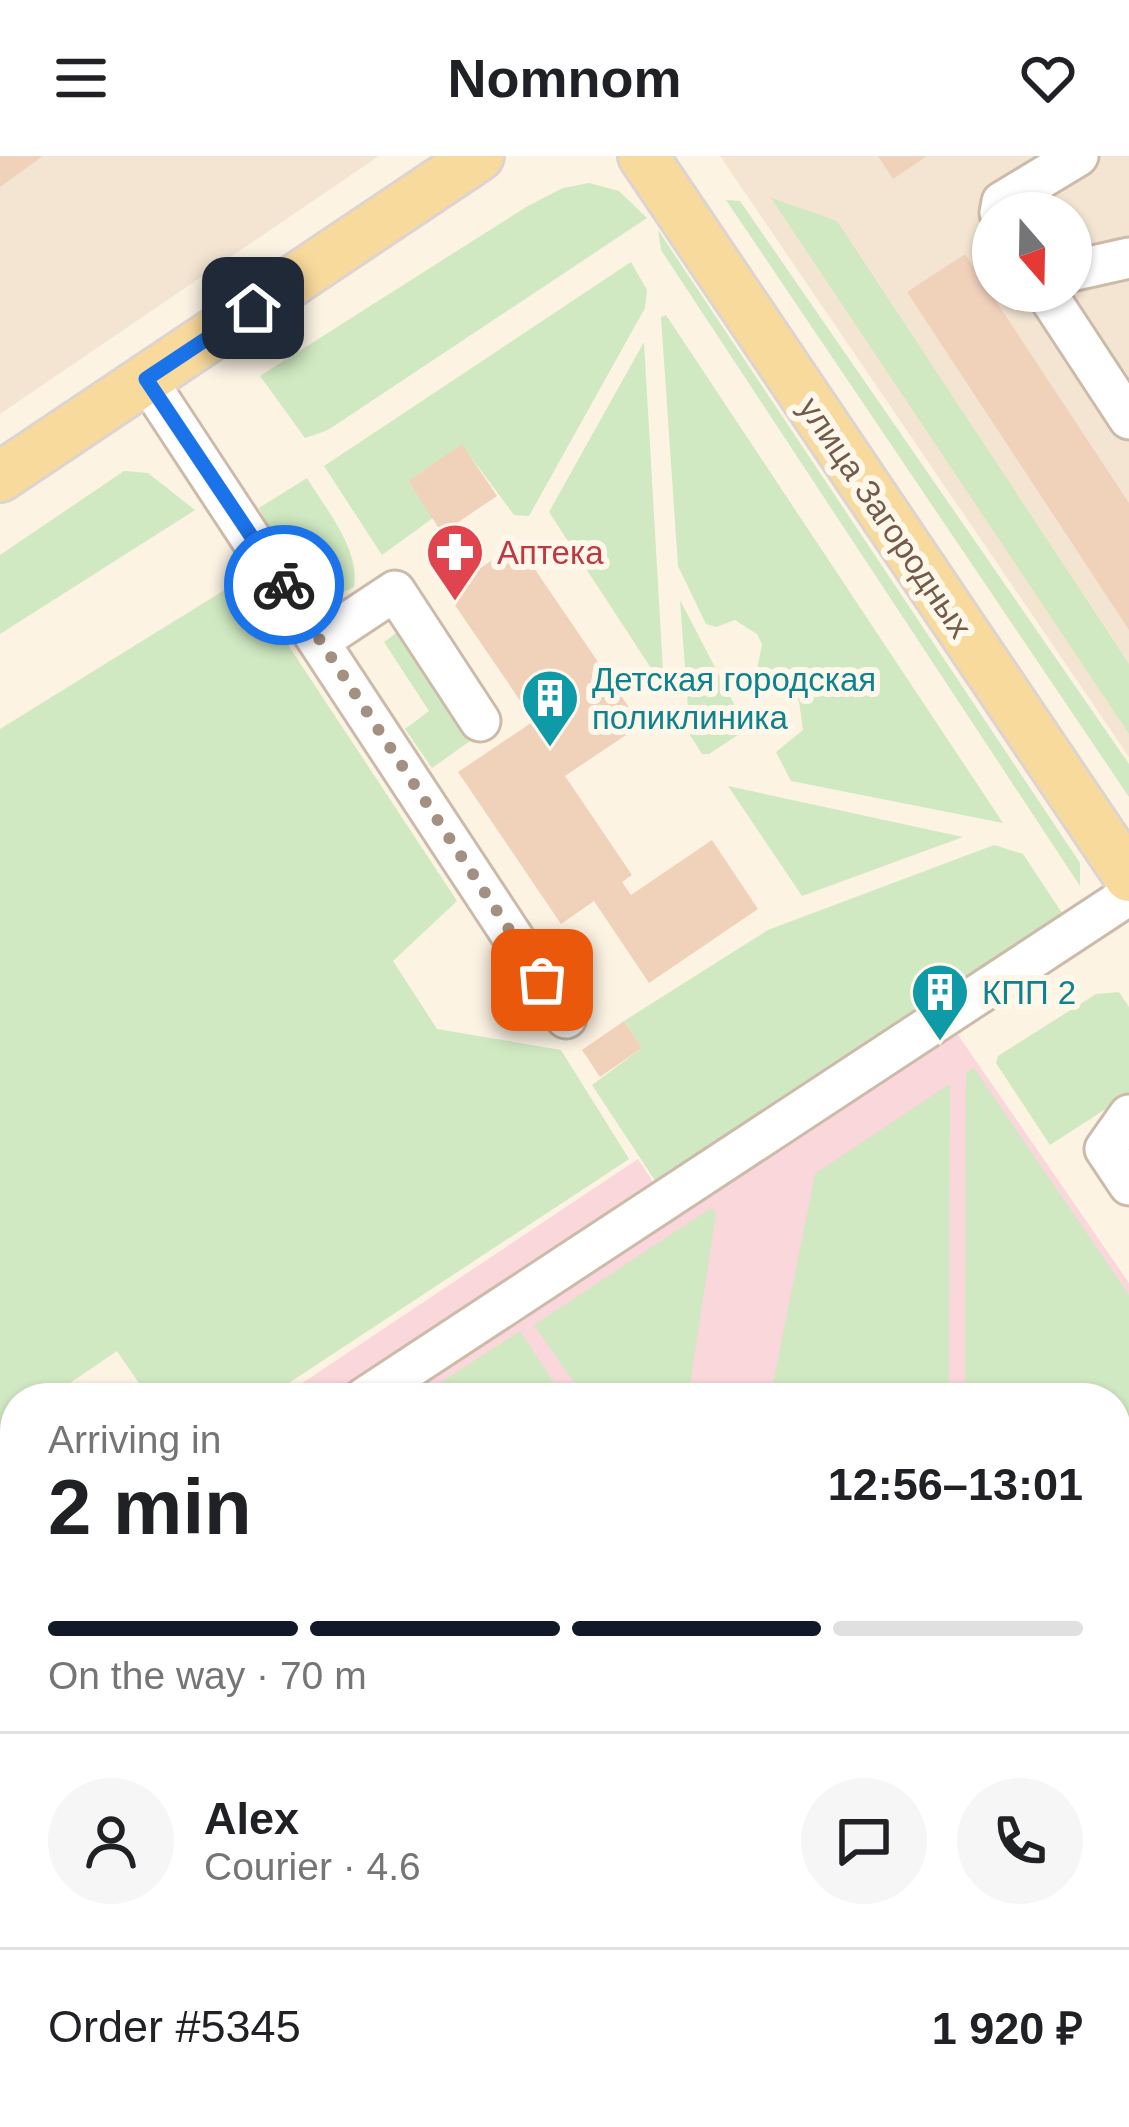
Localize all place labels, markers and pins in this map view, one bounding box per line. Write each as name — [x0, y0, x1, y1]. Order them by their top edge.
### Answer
pin — [202, 257, 304, 359]
pharmacy icon: Аптека — [424, 521, 486, 603]
place label: Аптека — [497, 534, 604, 571]
place label: Детская городская поликлиника — [592, 661, 876, 736]
building icon: Детская городская поликлиника — [519, 667, 581, 749]
pin — [491, 929, 593, 1031]
building icon: КПП 2 — [909, 961, 971, 1043]
place label: КПП 2 — [982, 974, 1076, 1011]

